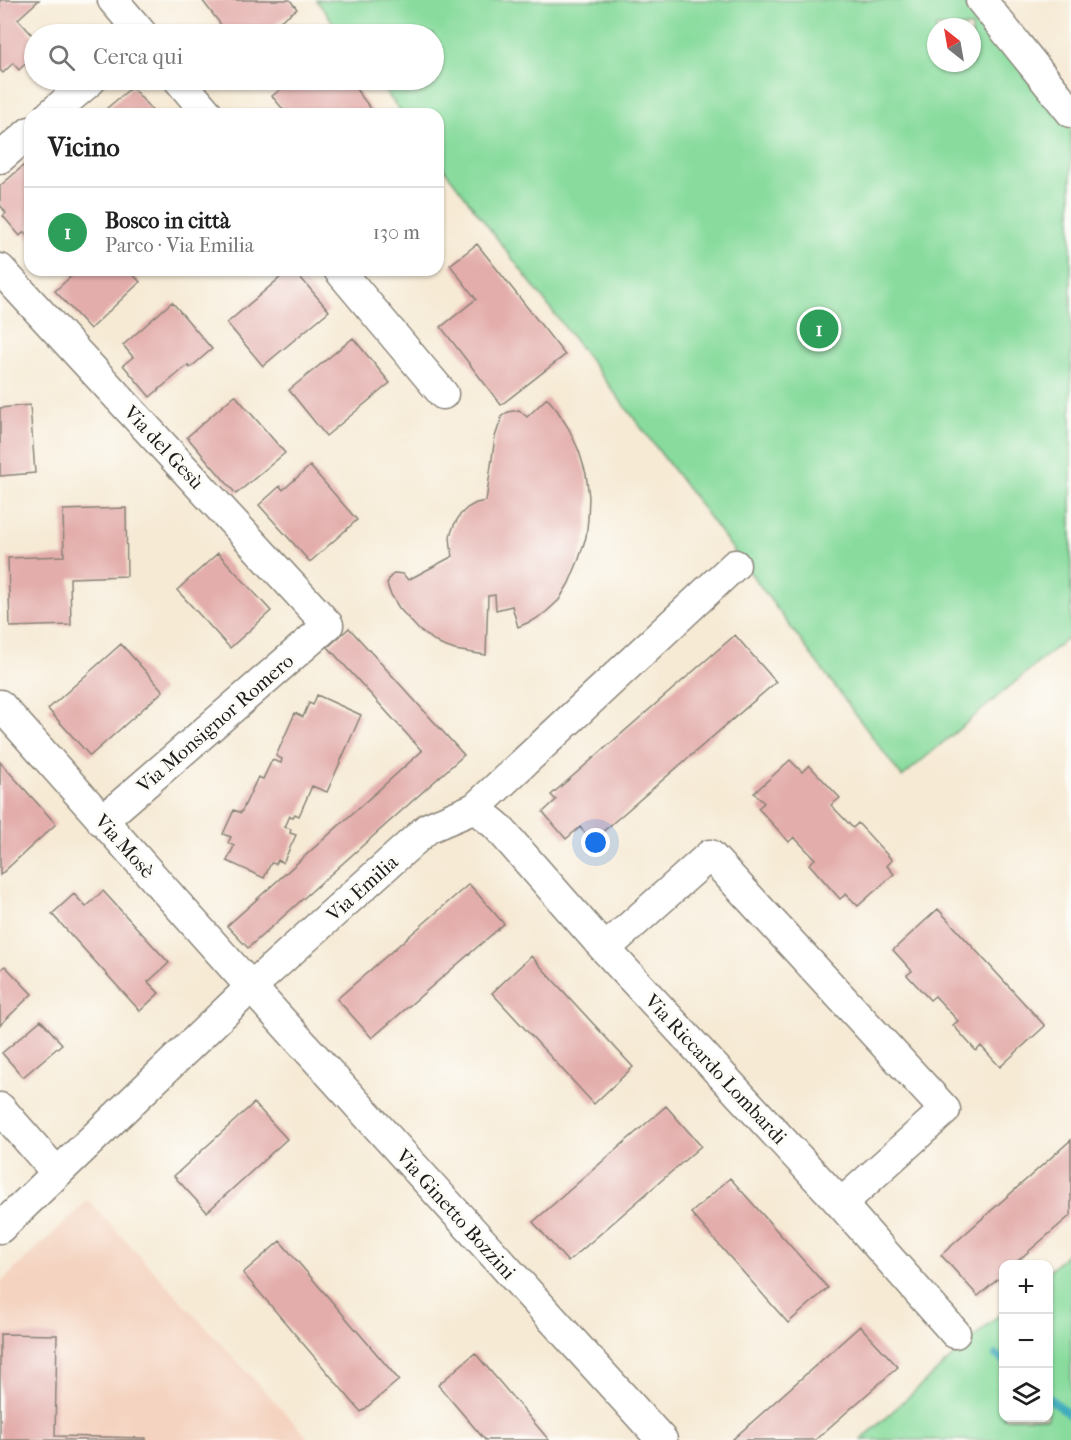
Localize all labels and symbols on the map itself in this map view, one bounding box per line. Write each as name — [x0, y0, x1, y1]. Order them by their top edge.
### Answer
north arrow — [927, 18, 981, 72]
pin: 1 — [800, 306, 838, 352]
street label: Via del Gesù — [119, 400, 209, 494]
street label: Via Monsignor Romero — [132, 649, 298, 798]
street label: Via Mosè — [89, 809, 159, 883]
your location — [581, 828, 610, 857]
street label: Via Emilia — [321, 850, 403, 927]
street label: Via Riccardo Lombardi — [639, 989, 791, 1149]
street label: Via Ginetto Bozzini — [391, 1144, 520, 1284]

